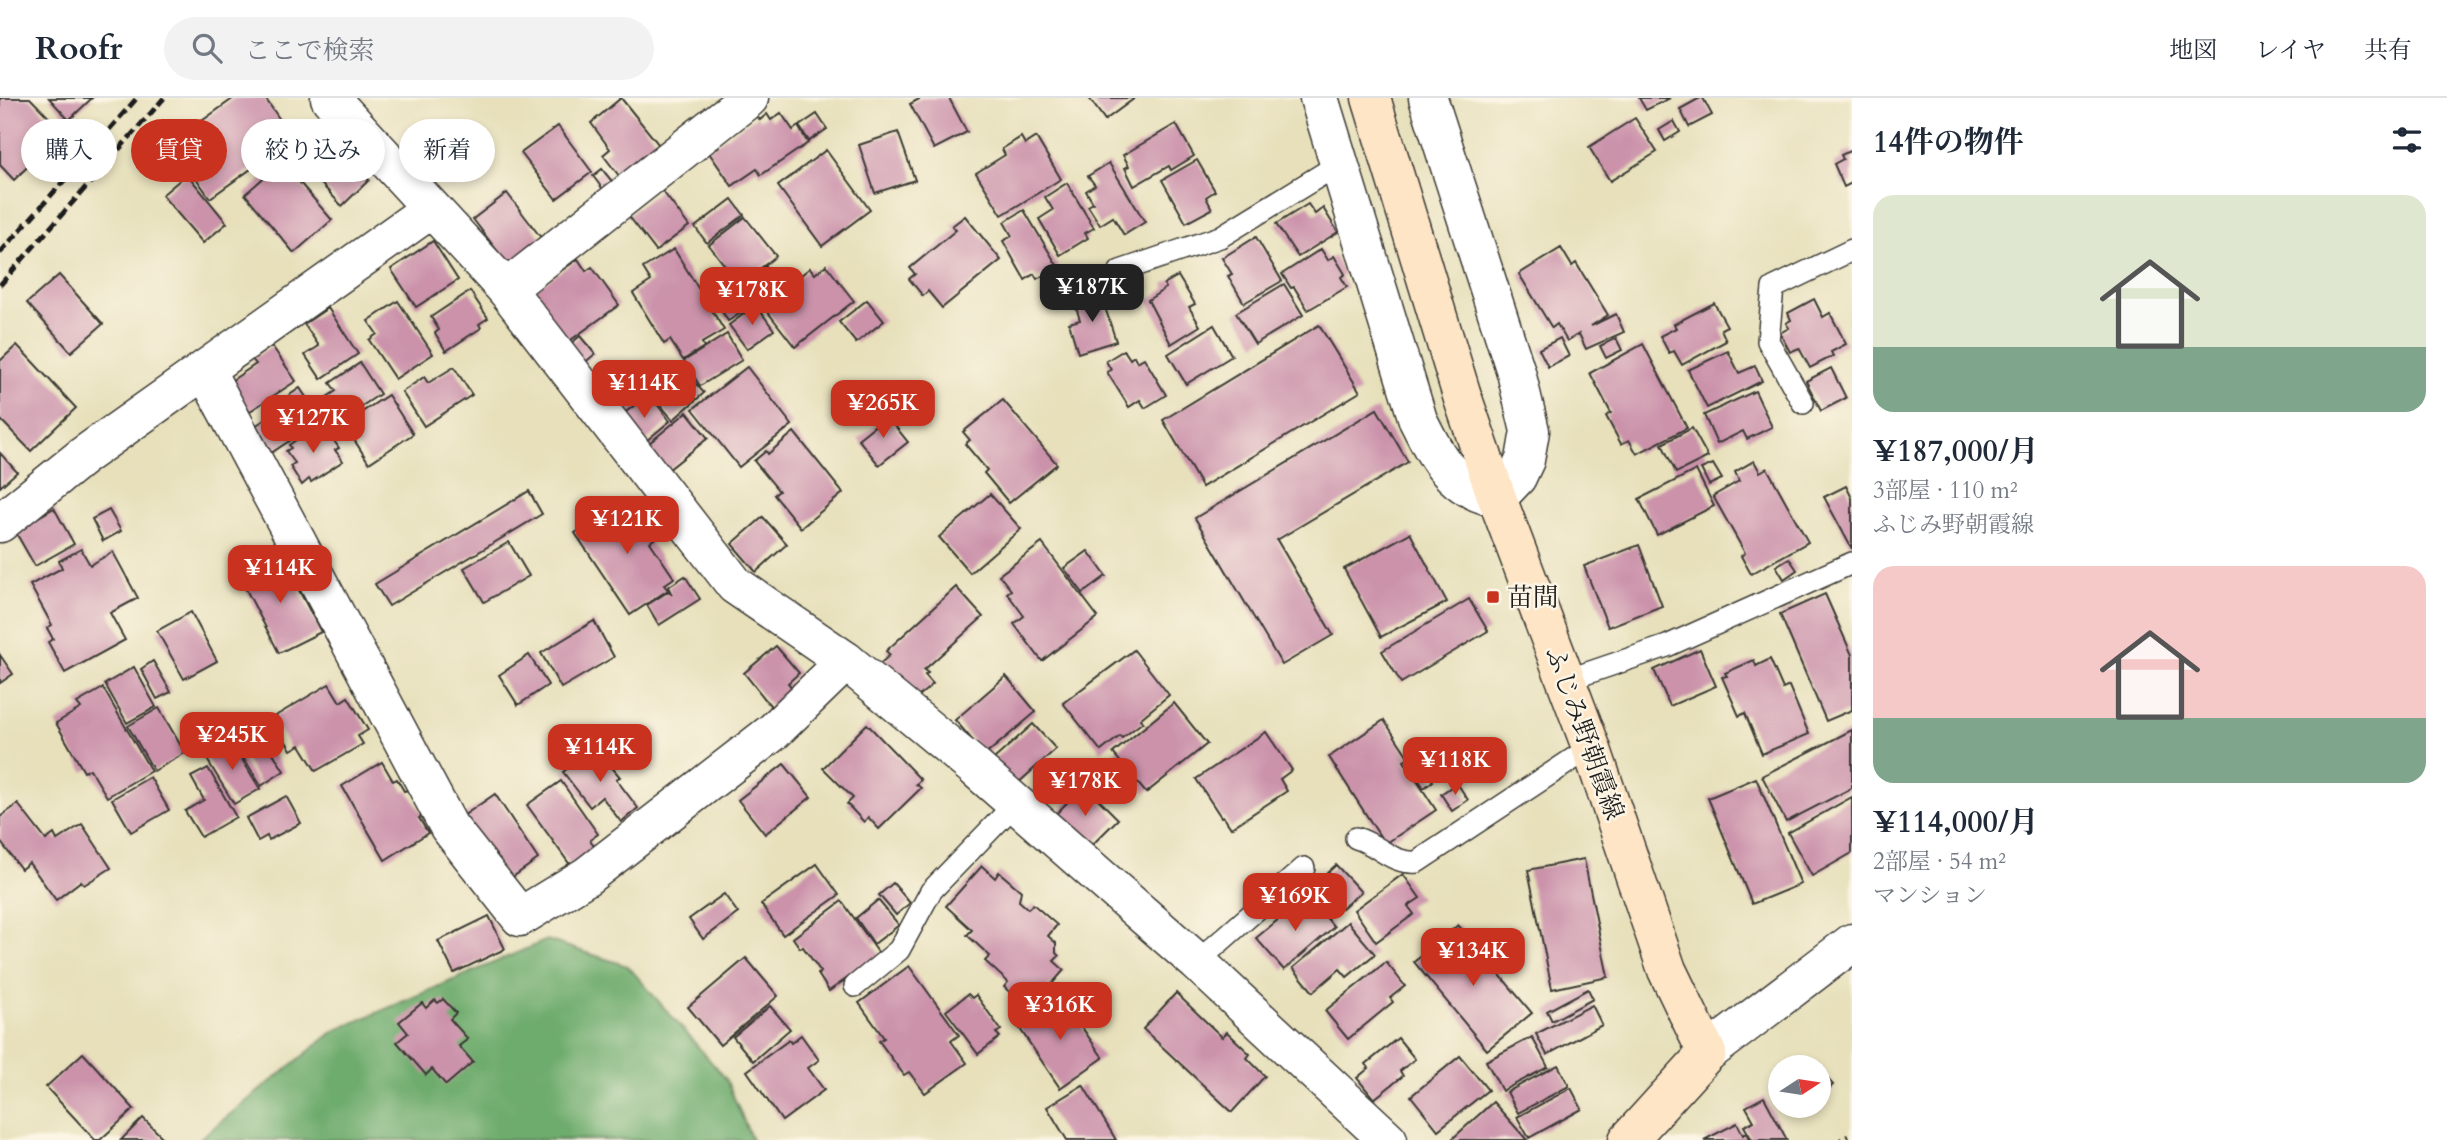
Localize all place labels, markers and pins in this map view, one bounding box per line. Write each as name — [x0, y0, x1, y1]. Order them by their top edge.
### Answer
pin: ¥187K — [1043, 264, 1141, 324]
pin: ¥178K — [703, 268, 801, 327]
pin: ¥114K — [595, 360, 693, 420]
pin: ¥265K — [834, 380, 932, 440]
pin: ¥127K — [264, 396, 362, 455]
pin: ¥121K — [578, 496, 676, 556]
pin: ¥114K — [231, 546, 329, 605]
place label: 苗間 — [1507, 580, 1559, 615]
marker: 苗間 — [1485, 589, 1501, 605]
pin: ¥245K — [183, 712, 281, 772]
pin: ¥114K — [551, 724, 649, 784]
pin: ¥118K — [1406, 738, 1504, 797]
pin: ¥178K — [1036, 758, 1134, 818]
pin: ¥169K — [1246, 874, 1344, 933]
pin: ¥134K — [1424, 928, 1522, 988]
pin: ¥316K — [1011, 982, 1109, 1042]

